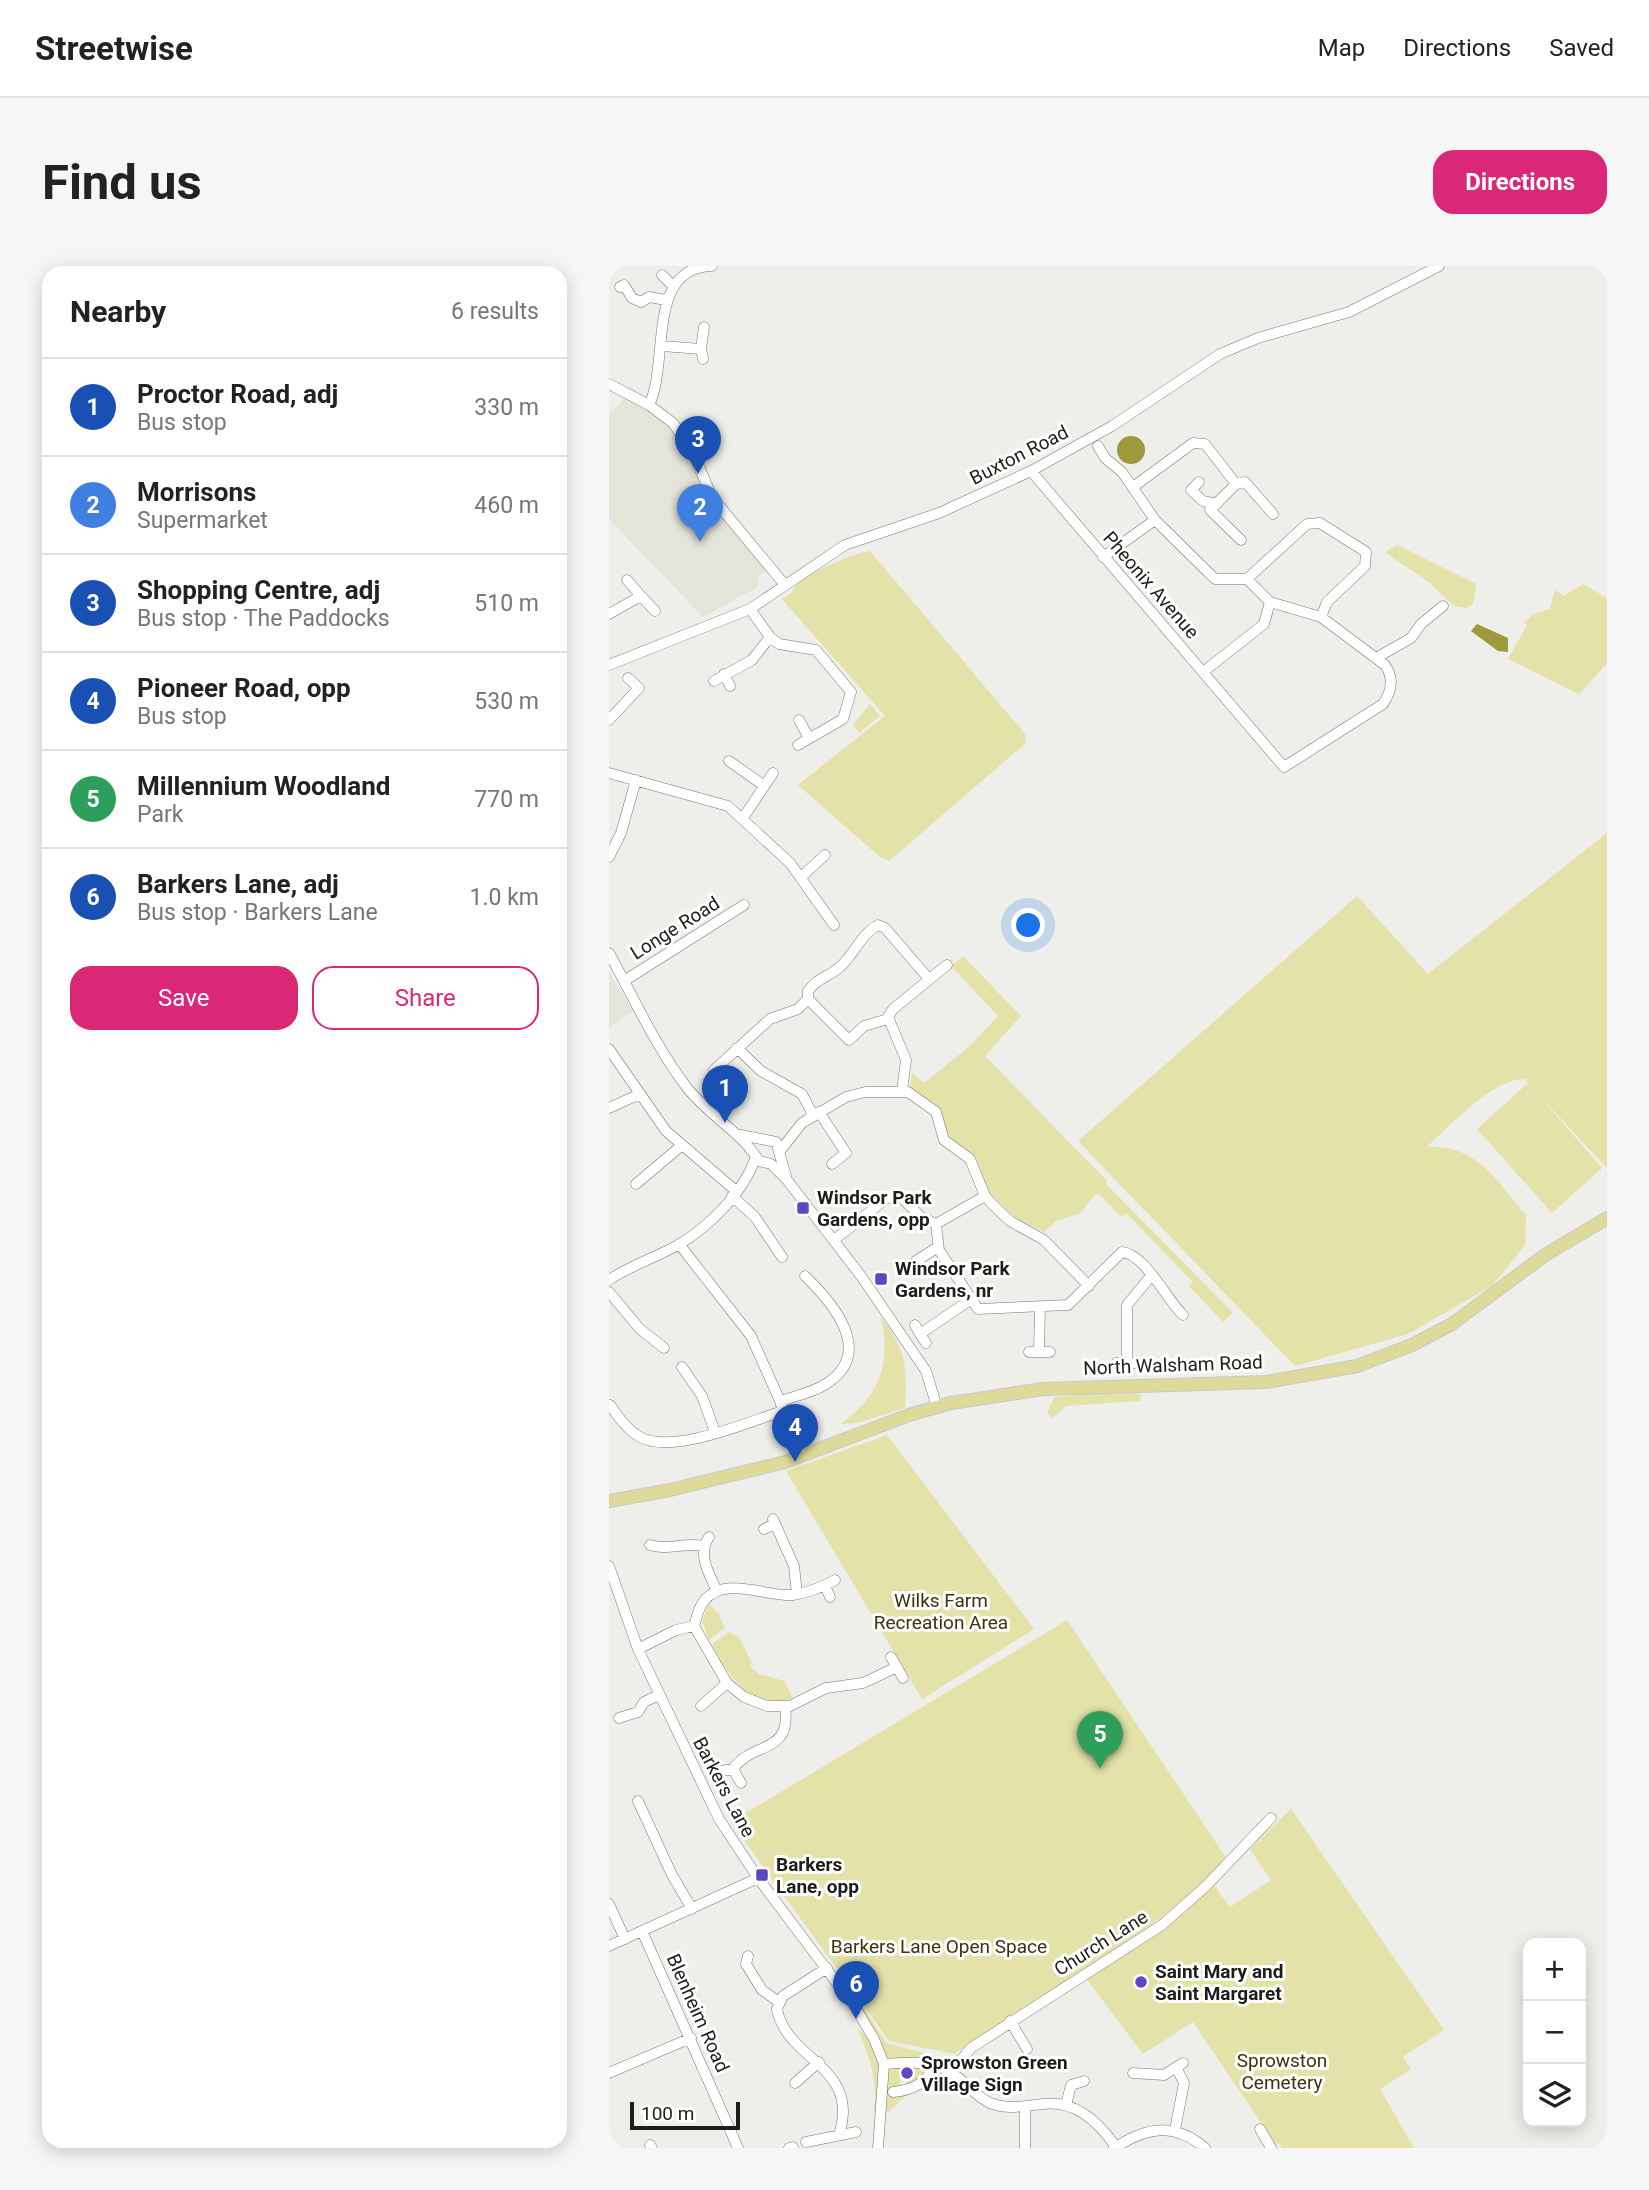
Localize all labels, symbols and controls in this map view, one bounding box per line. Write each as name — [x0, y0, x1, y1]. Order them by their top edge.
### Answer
text: Streetwise — [35, 29, 193, 68]
text: Map — [1318, 34, 1365, 62]
text: Directions — [1403, 34, 1511, 62]
text: Saved — [1549, 34, 1614, 62]
button: Directions — [1433, 150, 1607, 214]
text: Find us — [42, 154, 202, 211]
text: Nearby — [70, 294, 166, 329]
text: 6 results — [451, 298, 539, 325]
text: Proctor Road, adj — [137, 379, 338, 409]
text: 1 — [86, 394, 100, 421]
text: 330 m — [474, 394, 539, 421]
text: Bus stop — [137, 409, 227, 436]
pin: 3 — [675, 416, 721, 474]
street label: Buxton Road — [966, 420, 1072, 490]
text: Morrisons — [137, 477, 256, 507]
pin: 2 — [677, 484, 723, 542]
text: 2 — [86, 492, 100, 519]
text: 460 m — [474, 492, 539, 519]
text: Supermarket — [137, 507, 268, 534]
street label: Pheonix Avenue — [1098, 527, 1204, 643]
text: Shopping Centre, adj — [137, 575, 380, 605]
text: 3 — [86, 590, 100, 617]
text: 510 m — [474, 590, 539, 617]
text: Bus stop · The Paddocks — [137, 605, 390, 632]
text: Pioneer Road, opp — [137, 673, 351, 703]
text: 4 — [86, 688, 100, 715]
text: 530 m — [474, 688, 539, 715]
text: Bus stop — [137, 703, 227, 730]
text: Millennium Woodland — [137, 771, 390, 801]
text: 5 — [86, 786, 100, 813]
text: 770 m — [474, 786, 539, 813]
text: Park — [137, 801, 183, 828]
text: Barkers Lane, adj — [137, 869, 339, 899]
text: 6 — [86, 884, 100, 911]
text: 1.0 km — [470, 884, 539, 911]
street label: Longe Road — [626, 892, 724, 964]
text: Bus stop · Barkers Lane — [137, 899, 378, 926]
your location — [1011, 908, 1045, 942]
button: Save — [70, 966, 298, 1030]
button: Share — [312, 966, 539, 1030]
pin: 1 — [702, 1065, 748, 1123]
place label: Windsor Park Gardens, opp — [817, 1186, 932, 1231]
marker: Windsor Park Gardens, opp — [795, 1200, 811, 1216]
place label: Windsor Park Gardens, nr — [895, 1257, 1010, 1302]
marker: Windsor Park Gardens, nr — [873, 1271, 889, 1287]
street label: North Walsham Road — [1083, 1350, 1263, 1380]
pin: 4 — [772, 1404, 818, 1462]
park label: Wilks Farm Recreation Area — [874, 1589, 1008, 1634]
pin: 5 — [1077, 1711, 1123, 1769]
street label: Barkers Lane — [688, 1733, 760, 1841]
place label: Barkers Lane, opp — [776, 1853, 859, 1898]
marker: Barkers Lane, opp — [754, 1867, 770, 1883]
street label: Church Lane — [1050, 1905, 1152, 1981]
park label: Barkers Lane Open Space — [831, 1935, 1047, 1958]
map controls — [1523, 1938, 1586, 2127]
button: + — [1523, 1938, 1586, 2001]
street label: Blenheim Road — [662, 1950, 734, 2076]
place label: Saint Mary and Saint Margaret — [1155, 1960, 1283, 2005]
pin: 6 — [833, 1961, 879, 2019]
marker: Saint Mary and Saint Margaret — [1133, 1974, 1149, 1990]
button: − — [1523, 2001, 1586, 2064]
park label: Sprowston Cemetery — [1237, 2049, 1327, 2094]
place label: Sprowston Green Village Sign — [921, 2051, 1068, 2096]
button: layers — [1523, 2064, 1586, 2127]
marker: Sprowston Green Village Sign — [899, 2065, 915, 2081]
scale bar — [630, 2099, 740, 2131]
text: 100 m — [641, 2102, 694, 2125]

